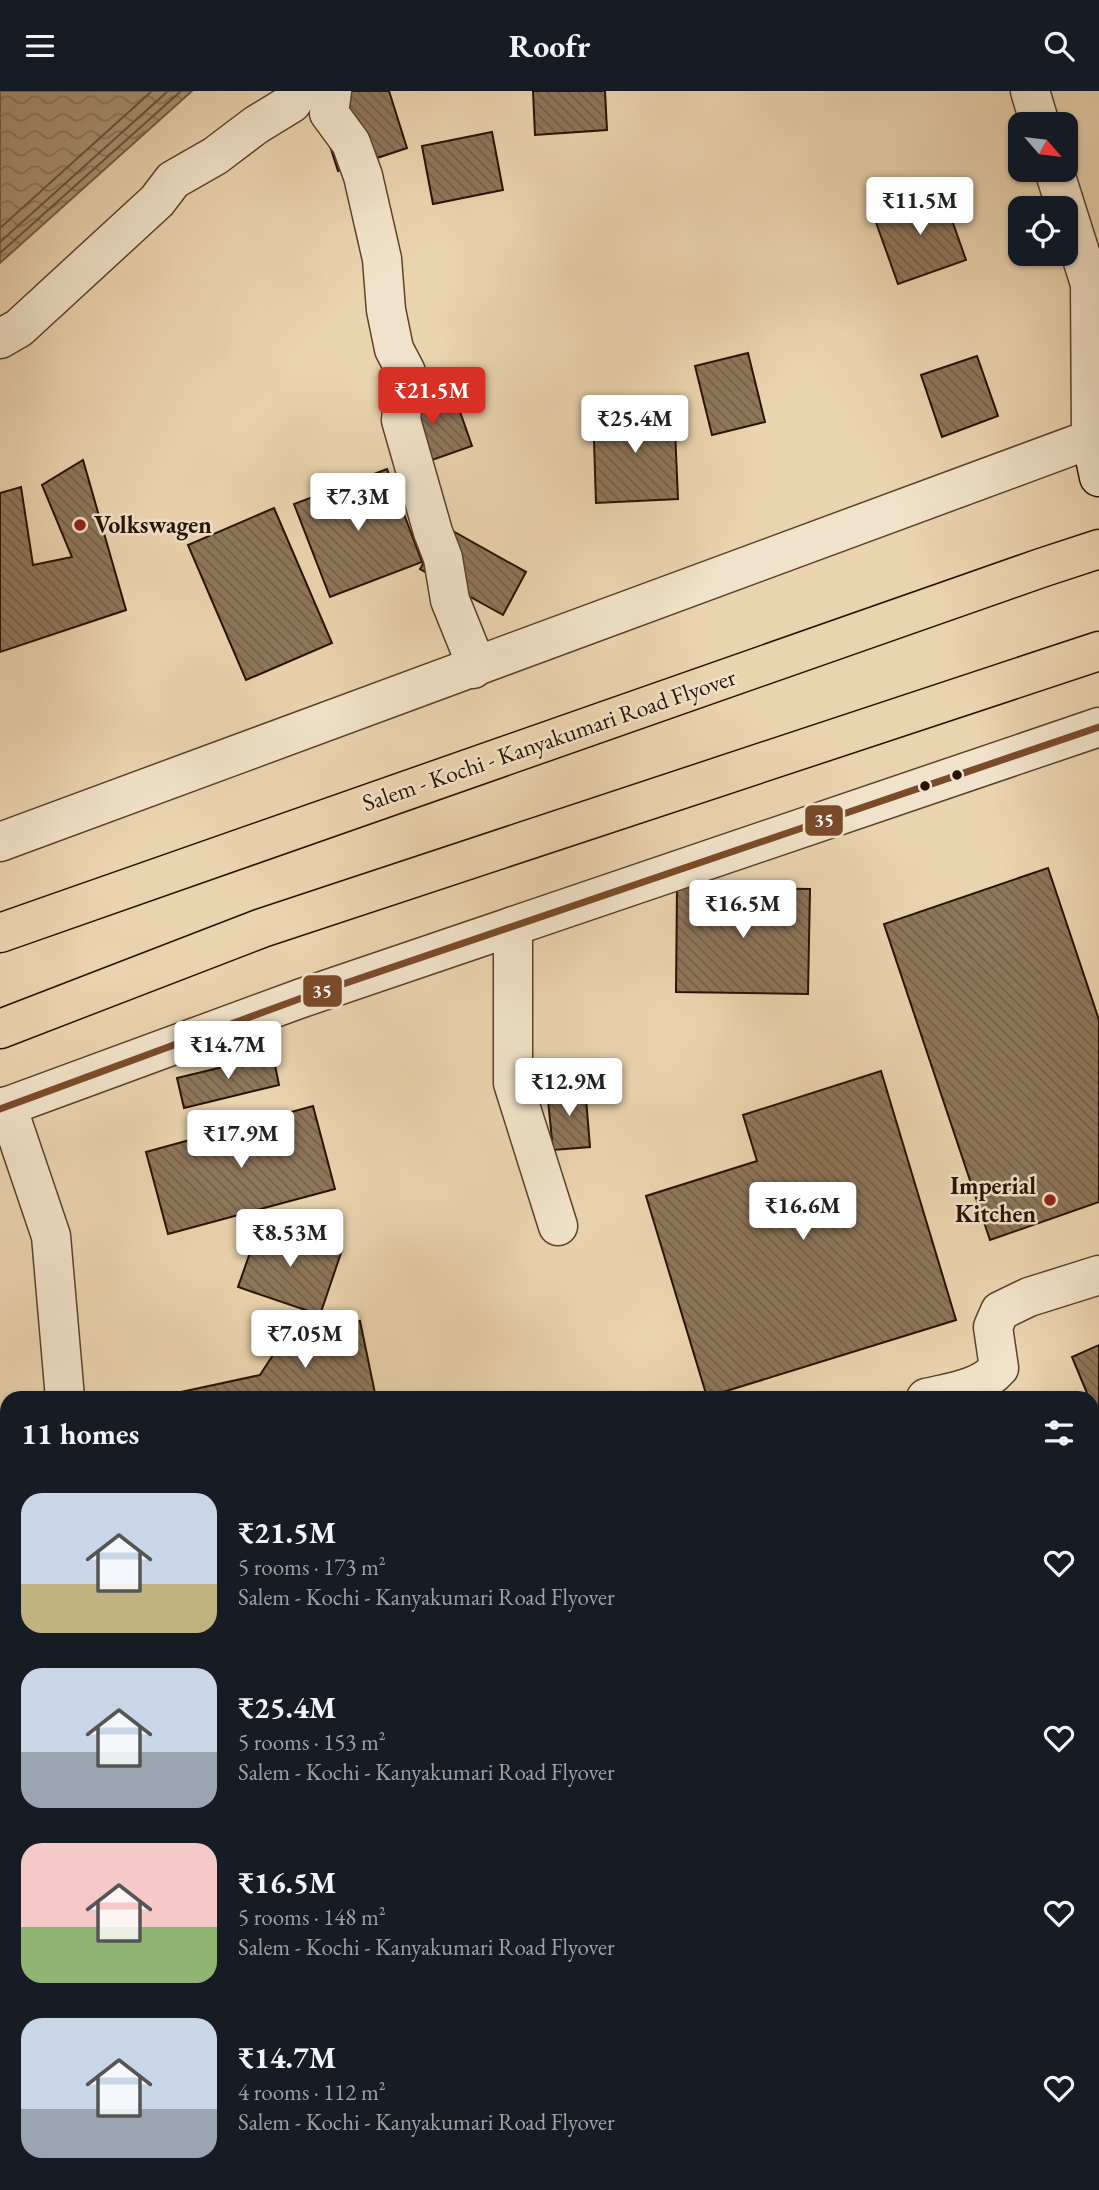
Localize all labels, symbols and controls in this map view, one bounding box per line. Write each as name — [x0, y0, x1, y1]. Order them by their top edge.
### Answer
text: Roofr — [509, 25, 590, 67]
icon: menu — [21, 27, 59, 65]
icon: search — [1040, 27, 1078, 65]
north arrow — [1008, 112, 1078, 182]
map controls — [1008, 112, 1078, 266]
pin: ₹11.5M — [863, 177, 977, 237]
text: ₹11.5M — [882, 185, 958, 215]
button: locate — [1008, 196, 1078, 266]
pin: ₹21.5M — [375, 367, 489, 427]
text: ₹21.5M — [394, 375, 470, 405]
pin: ₹25.4M — [578, 395, 692, 455]
text: ₹25.4M — [597, 403, 673, 433]
pin: ₹7.3M — [309, 473, 407, 533]
text: ₹7.3M — [326, 481, 390, 511]
place label: Volkswagen — [94, 509, 212, 541]
marker: Volkswagen — [72, 517, 88, 533]
street label: Salem - Kochi - Kanyakumari Road Flyover — [358, 661, 740, 818]
unlabelled marker — [950, 768, 964, 782]
unlabelled marker — [918, 779, 932, 793]
line badge: 35 — [804, 804, 844, 837]
text: 35 — [814, 808, 834, 833]
pin: ₹16.5M — [686, 881, 800, 940]
text: ₹16.5M — [705, 888, 781, 918]
line badge: 35 — [302, 974, 343, 1008]
text: 35 — [312, 979, 332, 1004]
pin: ₹14.7M — [171, 1021, 285, 1081]
text: ₹14.7M — [190, 1029, 266, 1059]
pin: ₹12.9M — [512, 1059, 626, 1118]
text: ₹12.9M — [531, 1066, 607, 1096]
pin: ₹17.9M — [184, 1111, 298, 1170]
text: ₹17.9M — [203, 1118, 279, 1148]
place label: Imperial Kitchen — [950, 1170, 1036, 1229]
pin: ₹16.6M — [746, 1183, 860, 1242]
text: ₹16.6M — [765, 1190, 841, 1220]
marker: Imperial Kitchen — [1042, 1192, 1058, 1208]
pin: ₹8.53M — [233, 1209, 347, 1269]
text: ₹8.53M — [252, 1217, 328, 1247]
pin: ₹7.05M — [248, 1311, 362, 1370]
text: ₹7.05M — [267, 1318, 343, 1348]
text: 11 homes — [21, 1414, 139, 1453]
icon: filters — [1040, 1414, 1078, 1452]
text: ₹21.5M — [238, 1513, 336, 1552]
icon: home — [77, 1521, 161, 1605]
icon: heart — [1040, 1544, 1078, 1582]
text: 5 rooms · 173 m² — [238, 1552, 386, 1582]
text: Salem - Kochi - Kanyakumari Road Flyover — [238, 1582, 615, 1612]
text: ₹25.4M — [238, 1688, 336, 1727]
icon: home — [77, 1696, 161, 1780]
icon: heart — [1040, 1719, 1078, 1757]
text: 5 rooms · 153 m² — [238, 1727, 386, 1757]
text: Salem - Kochi - Kanyakumari Road Flyover — [238, 1757, 615, 1787]
text: ₹16.5M — [238, 1863, 336, 1902]
icon: home — [77, 1871, 161, 1955]
icon: heart — [1040, 1894, 1078, 1932]
text: 5 rooms · 148 m² — [238, 1902, 386, 1932]
text: Salem - Kochi - Kanyakumari Road Flyover — [238, 1932, 615, 1962]
text: ₹14.7M — [238, 2038, 336, 2077]
icon: home — [77, 2046, 161, 2130]
icon: heart — [1040, 2069, 1078, 2107]
text: 4 rooms · 112 m² — [238, 2077, 386, 2107]
text: Salem - Kochi - Kanyakumari Road Flyover — [238, 2107, 615, 2137]

